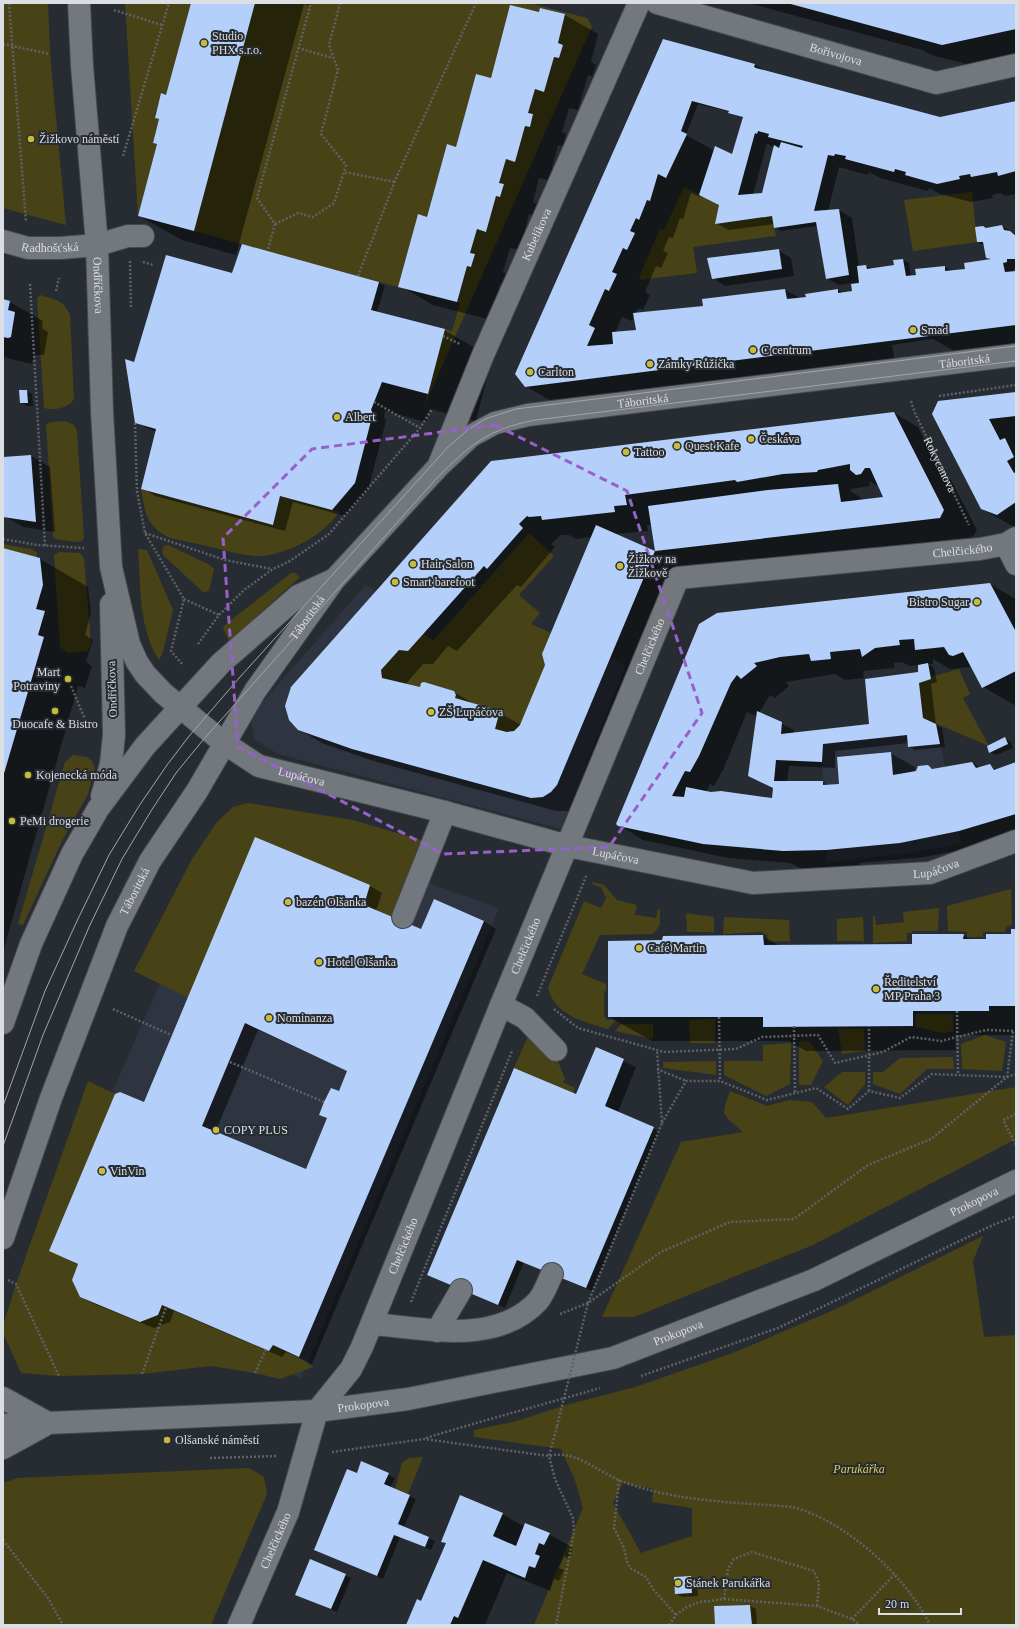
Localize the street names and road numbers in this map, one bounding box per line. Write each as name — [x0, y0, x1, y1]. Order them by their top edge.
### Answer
street label: Bořivojova — [808, 40, 864, 69]
street label: Kubelíkova — [519, 206, 554, 263]
street label: Radhošťská — [20, 239, 80, 255]
street label: Ondříčkova — [90, 257, 106, 314]
street label: Táboritská — [938, 351, 991, 371]
street label: Táboritská — [616, 391, 670, 411]
street label: Rokycanova — [921, 435, 960, 495]
street label: Chelčického — [932, 540, 993, 561]
street label: Táboritská — [287, 592, 328, 643]
street label: Chelčického — [632, 616, 668, 677]
street label: Ondříčkova — [104, 660, 120, 718]
street label: Lupáčova — [277, 764, 327, 789]
street label: Lupáčova — [591, 844, 641, 867]
street label: Lupáčova — [913, 856, 962, 881]
street label: Táboritská — [117, 865, 153, 917]
street label: Chelčického — [508, 916, 543, 976]
street label: Prokopova — [948, 1184, 1001, 1219]
street label: Chelčického — [385, 1215, 421, 1276]
street label: Prokopova — [651, 1317, 706, 1349]
street label: Prokopova — [337, 1394, 391, 1415]
street label: Chelčického — [257, 1510, 294, 1571]

